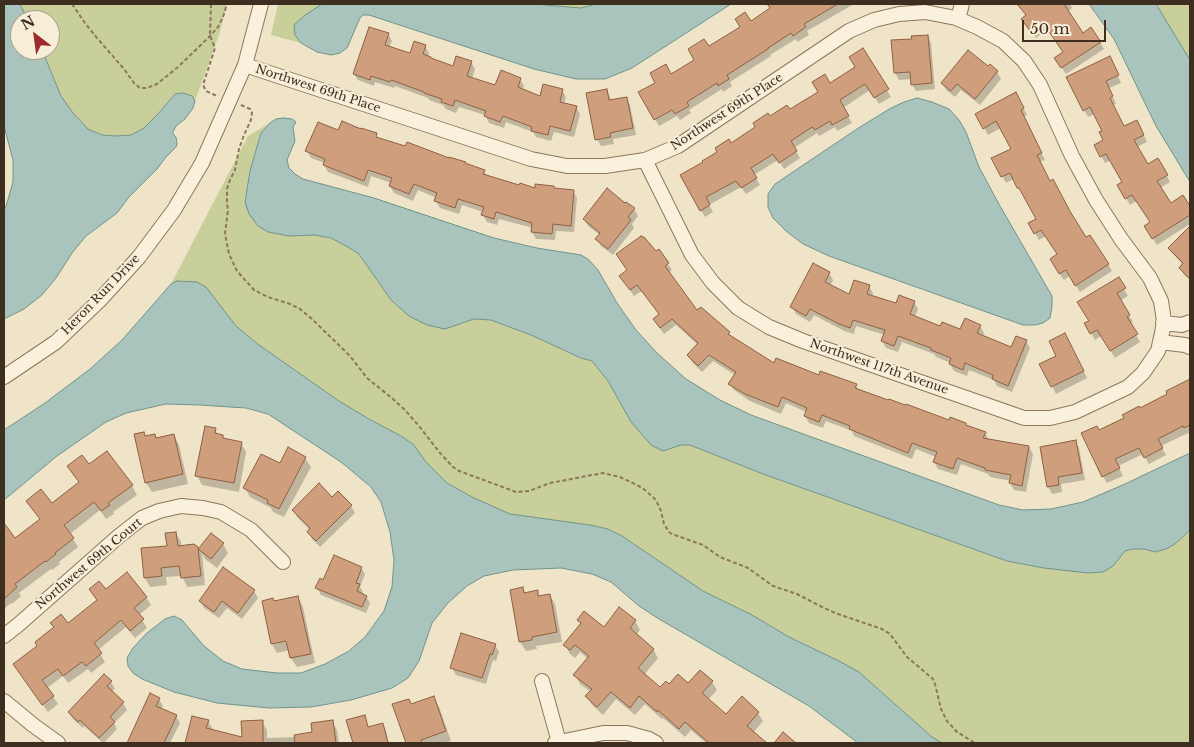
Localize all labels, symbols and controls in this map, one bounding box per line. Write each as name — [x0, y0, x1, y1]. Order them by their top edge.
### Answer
north arrow — [10, 10, 60, 60]
scale bar — [1024, 10, 1108, 42]
text: N — [18, 12, 38, 34]
text: 50 m — [1030, 19, 1070, 38]
street label: Northwest 69th Place — [254, 62, 382, 116]
street label: Northwest 69th Place — [668, 70, 786, 154]
street label: Heron Run Drive — [59, 252, 143, 338]
street label: Northwest 117th Avenue — [808, 336, 950, 398]
street label: Northwest 69th Court — [33, 515, 145, 613]

